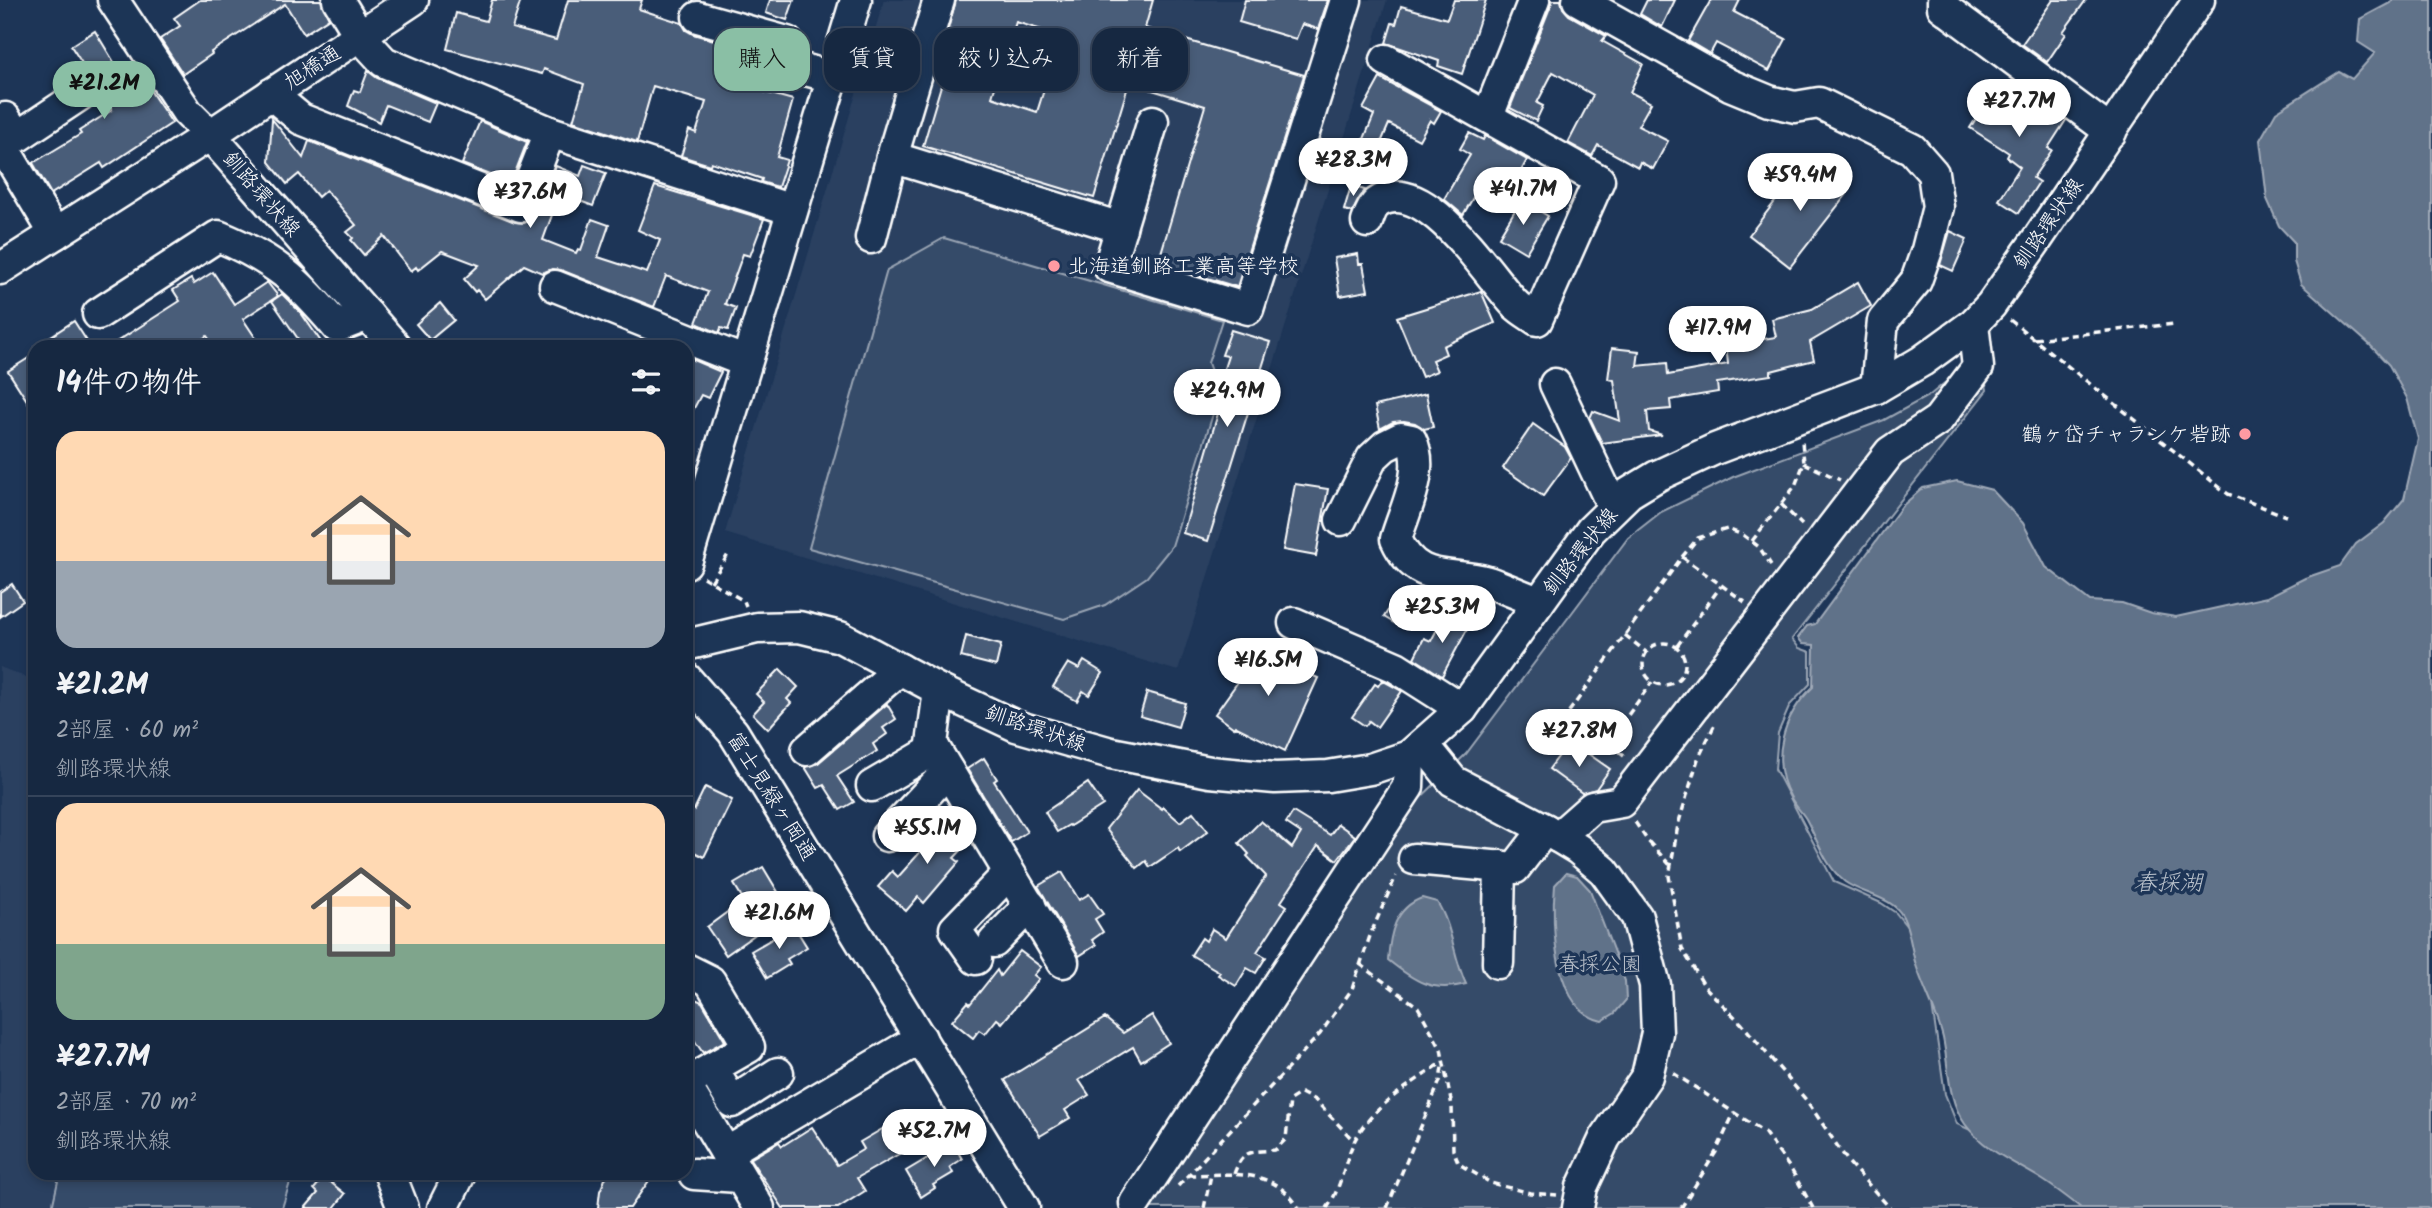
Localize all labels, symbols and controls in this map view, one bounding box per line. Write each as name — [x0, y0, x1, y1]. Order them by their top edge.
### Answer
chip: 購入 — [714, 28, 810, 91]
chip: 賃貸 — [824, 28, 920, 91]
chip: 絞り込み — [934, 28, 1078, 91]
chip: 新着 — [1092, 28, 1188, 91]
street label: 旭橋通 — [277, 37, 348, 99]
pin: ¥21.2M — [47, 61, 161, 121]
text: ¥21.2M — [69, 66, 139, 102]
pin: ¥27.7M — [1962, 80, 2076, 139]
text: ¥27.7M — [1983, 84, 2055, 120]
pin: ¥28.3M — [1296, 138, 1410, 198]
text: ¥28.3M — [1315, 143, 1391, 179]
street label: 釧路環状線 — [214, 145, 308, 245]
pin: ¥59.4M — [1743, 154, 1857, 213]
text: ¥59.4M — [1764, 158, 1836, 194]
pin: ¥41.7M — [1466, 168, 1580, 227]
pin: ¥37.6M — [473, 170, 587, 230]
street label: 釧路環状線 — [2006, 171, 2093, 276]
text: ¥41.7M — [1489, 172, 1557, 208]
text: ¥37.6M — [494, 175, 566, 211]
place label: 北海道釧路工業高等学校 — [1068, 251, 1299, 284]
marker: 北海道釧路工業高等学校 — [1046, 258, 1062, 274]
pin: ¥17.9M — [1661, 306, 1775, 366]
text: ¥17.9M — [1685, 311, 1751, 347]
text: 14件の物件 — [56, 360, 201, 408]
icon: filters — [627, 363, 665, 401]
pin: ¥24.9M — [1170, 370, 1284, 429]
text: ¥24.9M — [1190, 374, 1264, 410]
place label: 鶴ヶ岱チャランケ砦跡 — [2021, 419, 2231, 452]
marker: 鶴ヶ岱チャランケ砦跡 — [2237, 426, 2253, 442]
icon: home — [298, 477, 424, 603]
street label: 釧路環状線 — [1535, 501, 1627, 603]
pin: ¥25.3M — [1385, 586, 1499, 645]
text: ¥25.3M — [1405, 590, 1479, 626]
pin: ¥16.5M — [1211, 638, 1325, 698]
text: ¥16.5M — [1234, 643, 1302, 679]
text: ¥21.2M — [56, 662, 148, 710]
street label: 釧路環状線 — [981, 697, 1091, 762]
pin: ¥27.8M — [1522, 710, 1636, 769]
text: 2部屋 · 60 m² — [56, 713, 198, 749]
text: ¥27.8M — [1542, 714, 1616, 750]
street label: 富士見緑ヶ岡通 — [718, 726, 824, 868]
text: 釧路環状線 — [56, 752, 171, 788]
pin: ¥55.1M — [870, 806, 984, 866]
text: ¥55.1M — [893, 811, 961, 847]
icon: home — [298, 849, 424, 975]
water label: 春採湖 — [2134, 866, 2205, 902]
pin: ¥21.6M — [722, 892, 836, 951]
text: ¥21.6M — [744, 896, 814, 932]
park label: 春採公園 — [1558, 949, 1642, 982]
text: ¥27.7M — [56, 1034, 150, 1082]
text: 2部屋 · 70 m² — [56, 1085, 196, 1121]
pin: ¥52.7M — [877, 1110, 991, 1169]
text: ¥52.7M — [898, 1114, 970, 1150]
text: 釧路環状線 — [56, 1124, 171, 1160]

